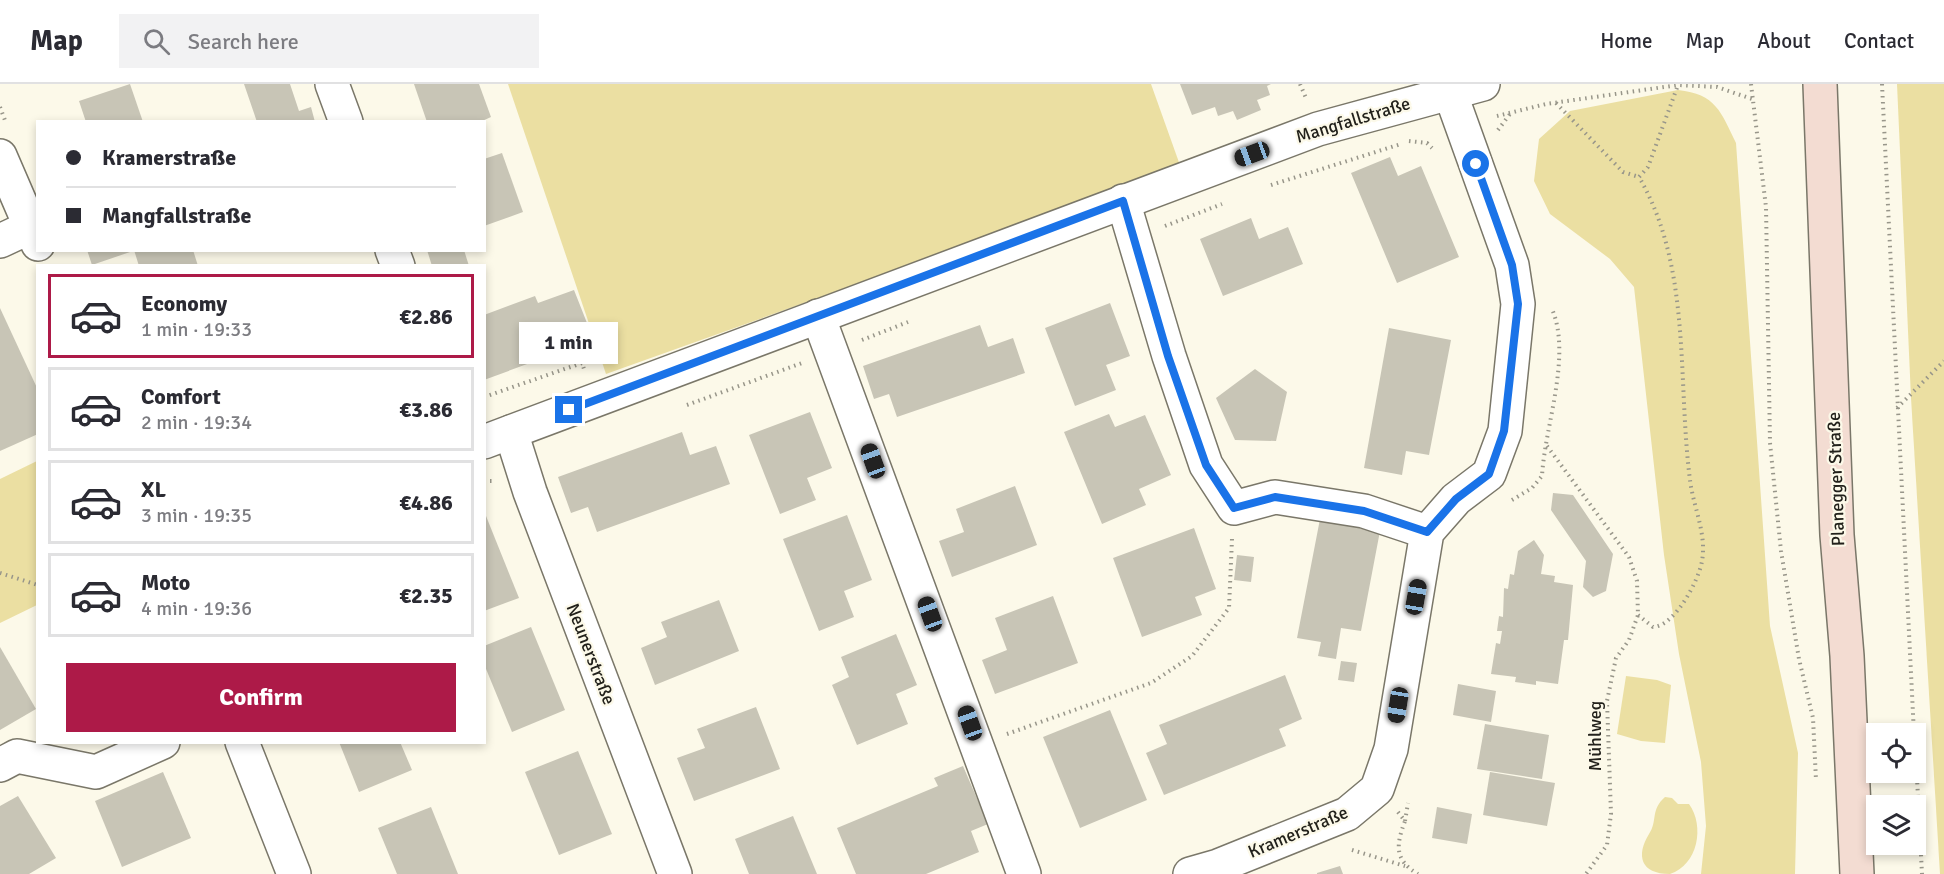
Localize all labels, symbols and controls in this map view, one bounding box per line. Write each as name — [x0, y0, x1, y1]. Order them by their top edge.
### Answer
search box — [119, 14, 539, 68]
text: Map — [30, 24, 83, 58]
icon: search — [140, 25, 173, 58]
text: Search here — [188, 28, 299, 55]
text: Home — [1600, 28, 1653, 54]
text: Map — [1686, 28, 1724, 54]
text: About — [1757, 28, 1811, 54]
text: Contact — [1844, 28, 1914, 54]
street label: Mangfallstraße — [1293, 92, 1413, 148]
car — [1232, 139, 1272, 169]
text: Kramerstraße — [102, 144, 236, 171]
route start — [1462, 150, 1489, 177]
text: Mangfallstraße — [102, 202, 251, 229]
icon: car — [69, 289, 123, 343]
text: Economy — [141, 290, 227, 317]
text: €2.86 — [399, 303, 453, 330]
text: 1 min · 19:33 — [141, 317, 252, 342]
callout: 1 min — [520, 323, 618, 365]
text: 1 min — [544, 330, 593, 355]
icon: car — [69, 382, 123, 436]
text: Comfort — [141, 383, 221, 410]
text: €3.86 — [399, 396, 453, 423]
route end — [555, 396, 582, 423]
text: 2 min · 19:34 — [141, 410, 252, 435]
street label: Planegger Straße — [1823, 412, 1849, 546]
car — [858, 441, 888, 481]
icon: car — [69, 475, 123, 529]
text: XL — [141, 476, 166, 503]
text: €4.86 — [399, 489, 453, 516]
text: 3 min · 19:35 — [141, 503, 252, 528]
icon: car — [69, 568, 123, 622]
text: Moto — [141, 569, 190, 596]
car — [1404, 578, 1428, 616]
text: €2.35 — [399, 582, 453, 609]
car — [915, 594, 945, 634]
text: 4 min · 19:36 — [141, 596, 252, 621]
street label: Neunerstraße — [562, 600, 620, 708]
button: Confirm — [66, 663, 456, 732]
car — [1386, 686, 1410, 724]
street label: Mühlweg — [1584, 701, 1606, 771]
car — [955, 703, 985, 743]
map controls — [1866, 723, 1926, 855]
button: locate — [1866, 723, 1926, 783]
button: layers — [1866, 795, 1926, 855]
street label: Kramerstraße — [1245, 801, 1351, 863]

